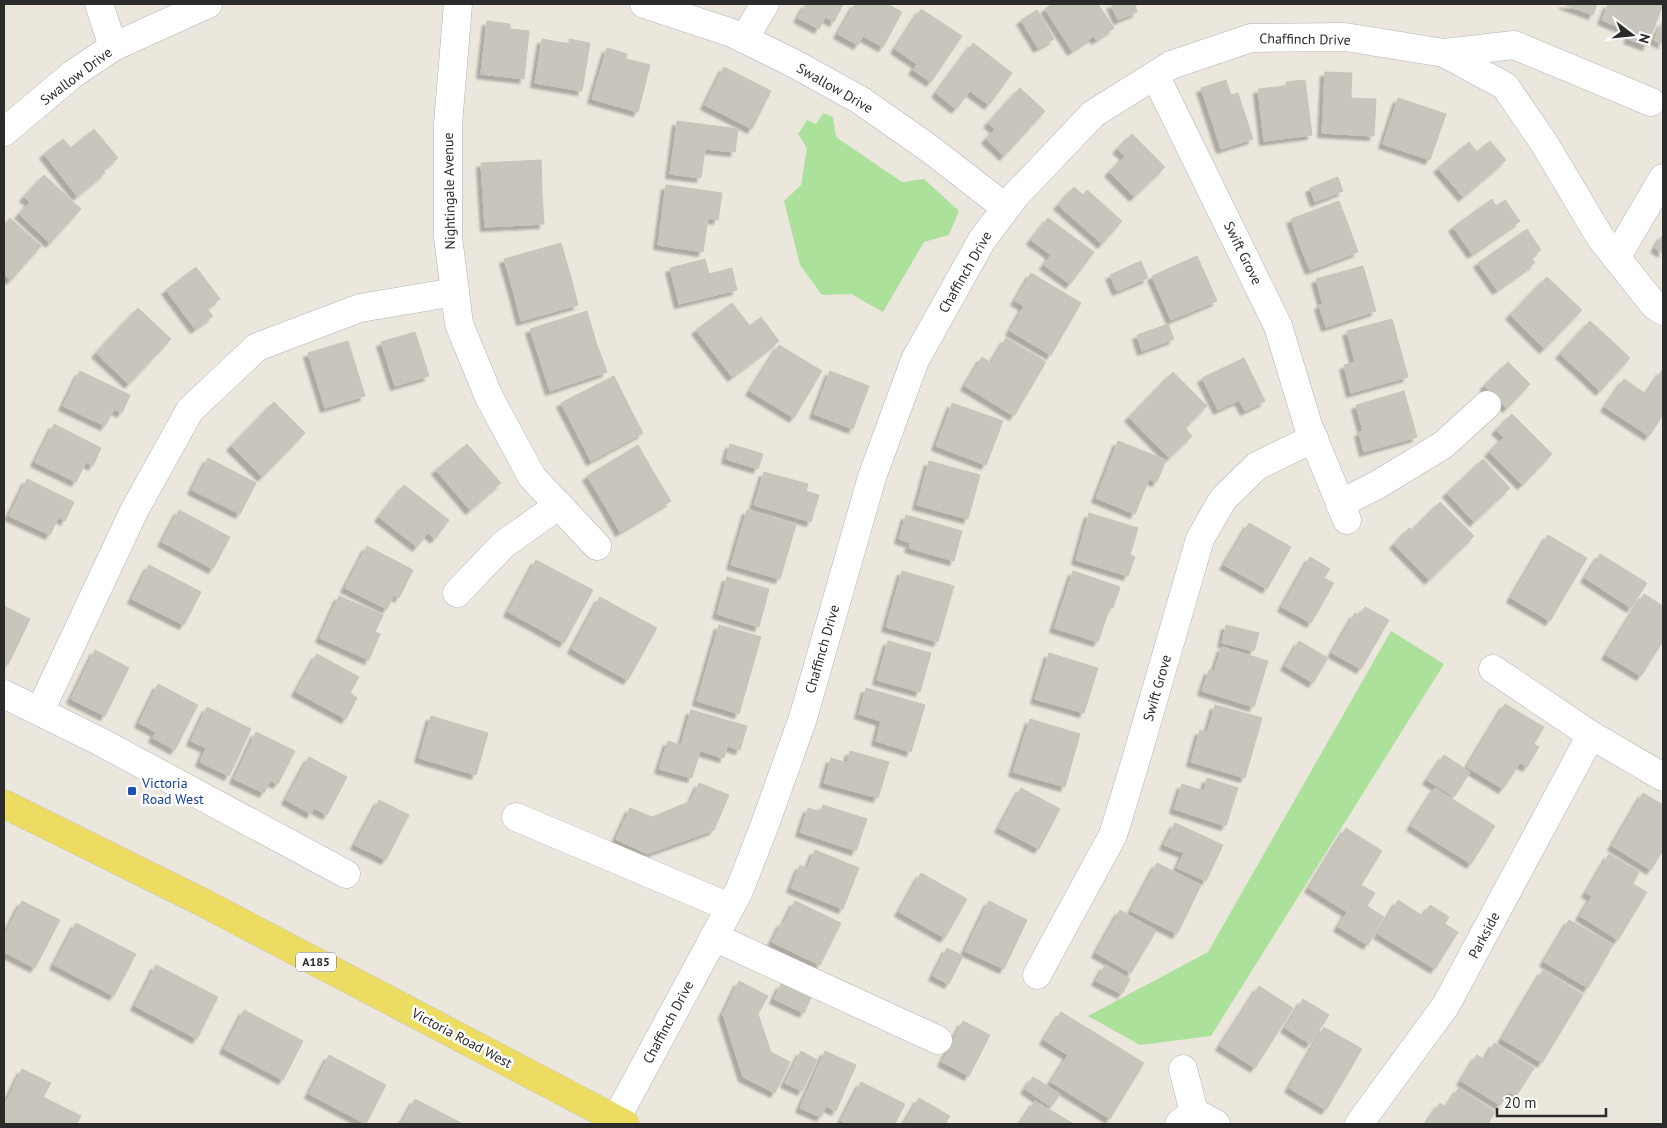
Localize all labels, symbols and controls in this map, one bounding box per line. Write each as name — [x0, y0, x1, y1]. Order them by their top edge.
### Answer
north arrow — [1607, 10, 1657, 60]
street label: Chaffinch Drive — [1259, 29, 1351, 49]
text: N — [1635, 32, 1654, 45]
street label: Swallow Drive — [37, 43, 115, 109]
street label: Swallow Drive — [794, 59, 876, 117]
street label: Nightingale Avenue — [439, 132, 459, 250]
street label: Swift Grove — [1220, 218, 1266, 288]
street label: Chaffinch Drive — [934, 228, 996, 316]
street label: Chaffinch Drive — [801, 603, 843, 695]
street label: Swift Grove — [1139, 653, 1175, 723]
place label: Victoria Road West — [141, 774, 204, 808]
marker: Victoria Road West — [126, 785, 138, 797]
street label: Parkside — [1464, 909, 1504, 961]
road number: A185 — [296, 952, 336, 972]
street label: Chaffinch Drive — [639, 977, 697, 1067]
street label: Victoria Road West — [408, 1003, 516, 1072]
scale bar — [1497, 1086, 1606, 1118]
text: 20 m — [1504, 1093, 1537, 1112]

